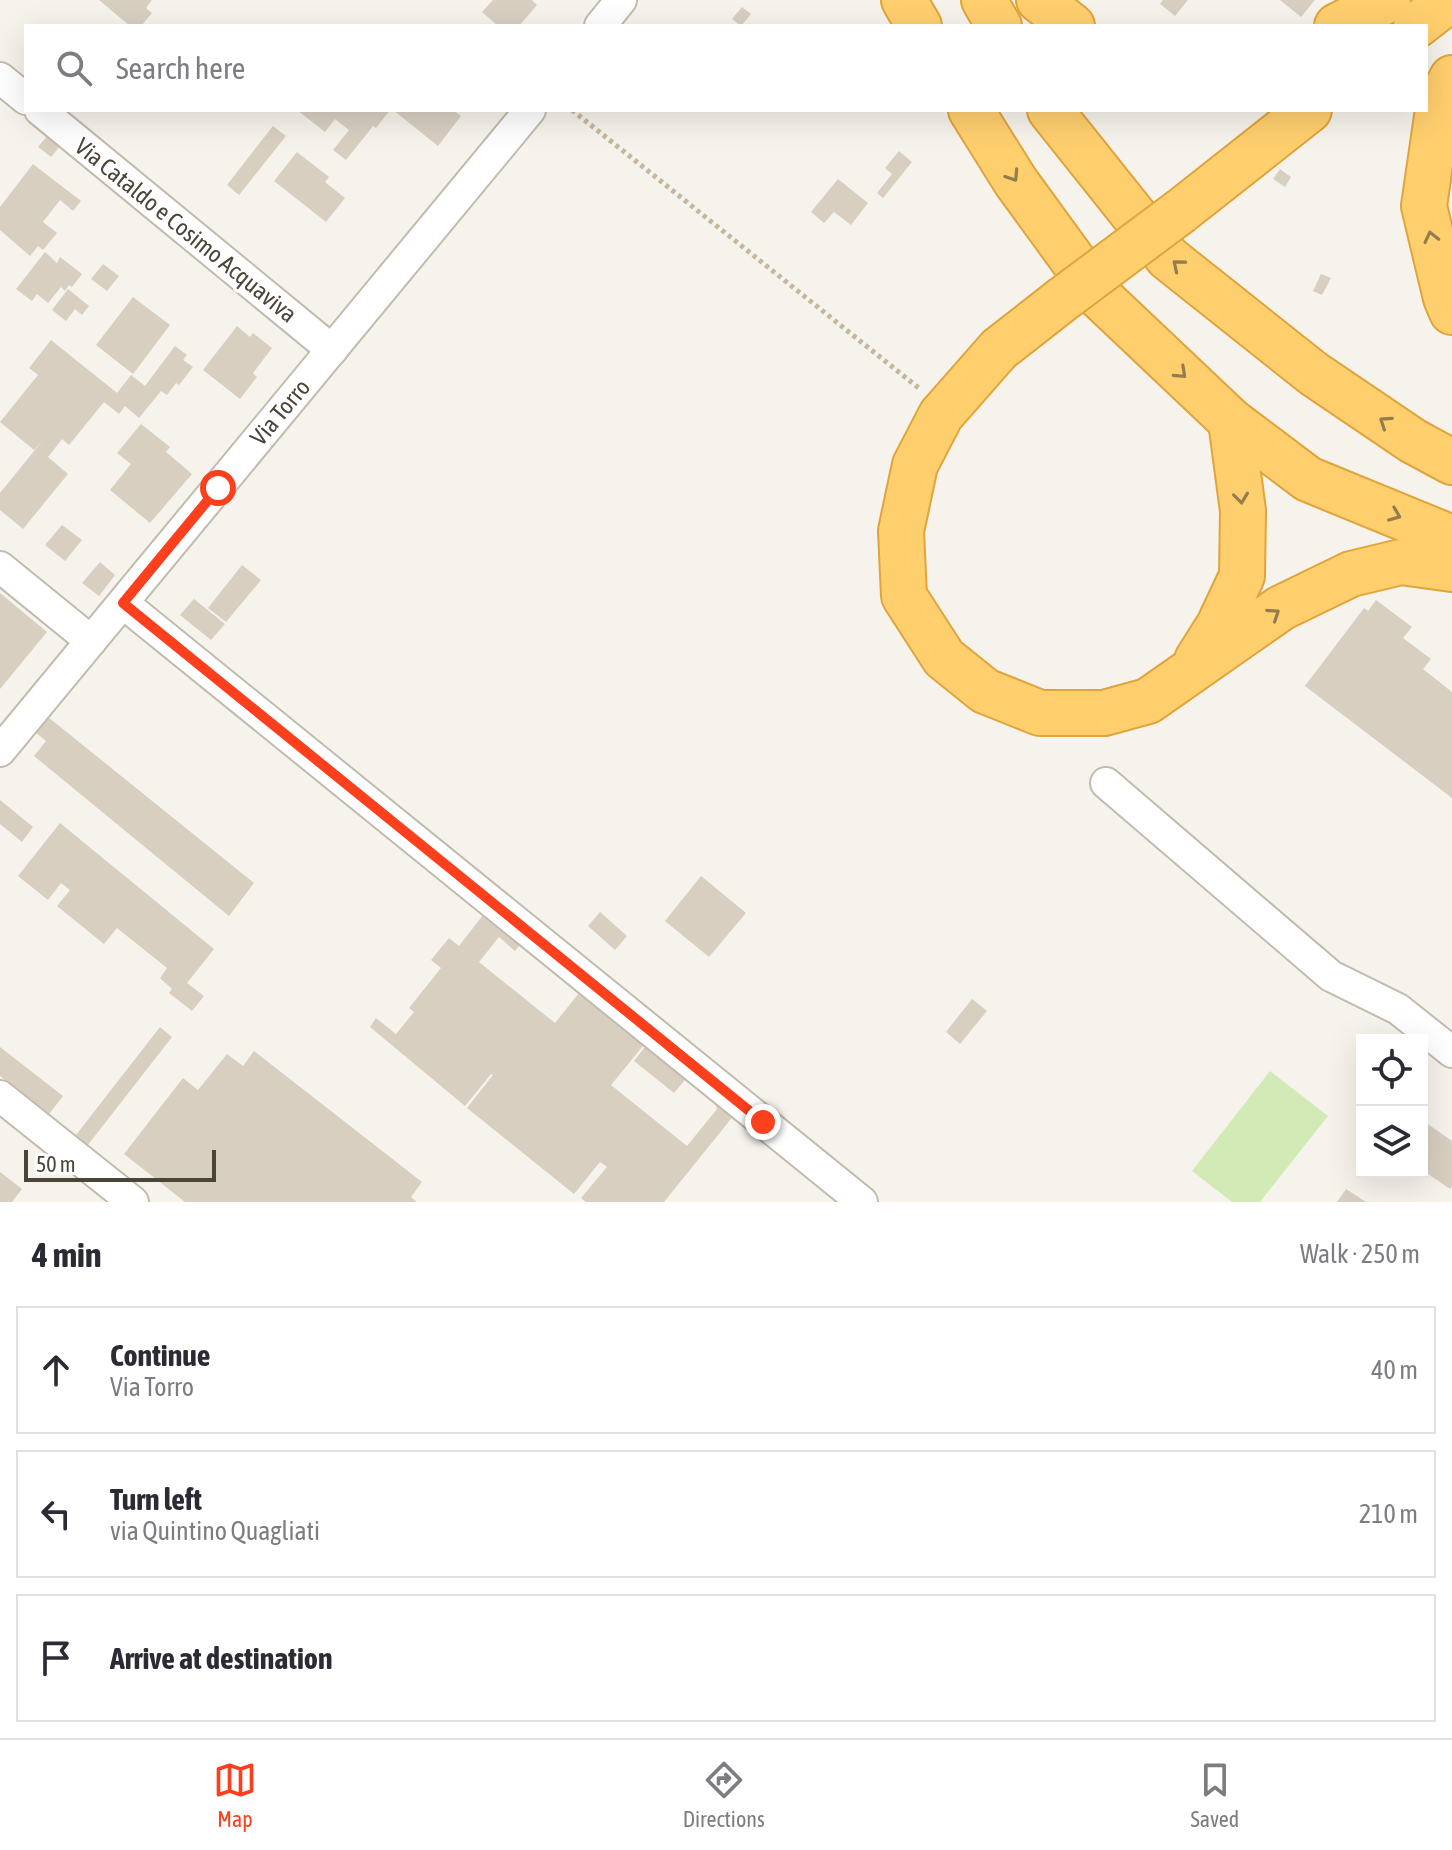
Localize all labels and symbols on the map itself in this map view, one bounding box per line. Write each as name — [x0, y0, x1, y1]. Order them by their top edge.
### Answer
street label: Via Cataldo e Cosimo Acquaviva — [70, 132, 302, 328]
one-way arrow — [1003, 167, 1018, 182]
one-way arrow — [1424, 230, 1441, 244]
one-way arrow — [1173, 260, 1187, 275]
one-way arrow — [1172, 364, 1186, 379]
street label: Via Torro — [245, 374, 315, 450]
one-way arrow — [1379, 417, 1394, 432]
route start — [200, 470, 236, 506]
one-way arrow — [1233, 492, 1250, 505]
one-way arrow — [1387, 505, 1401, 521]
one-way arrow — [1265, 609, 1279, 624]
route end — [745, 1104, 781, 1140]
scale bar — [24, 1146, 216, 1182]

